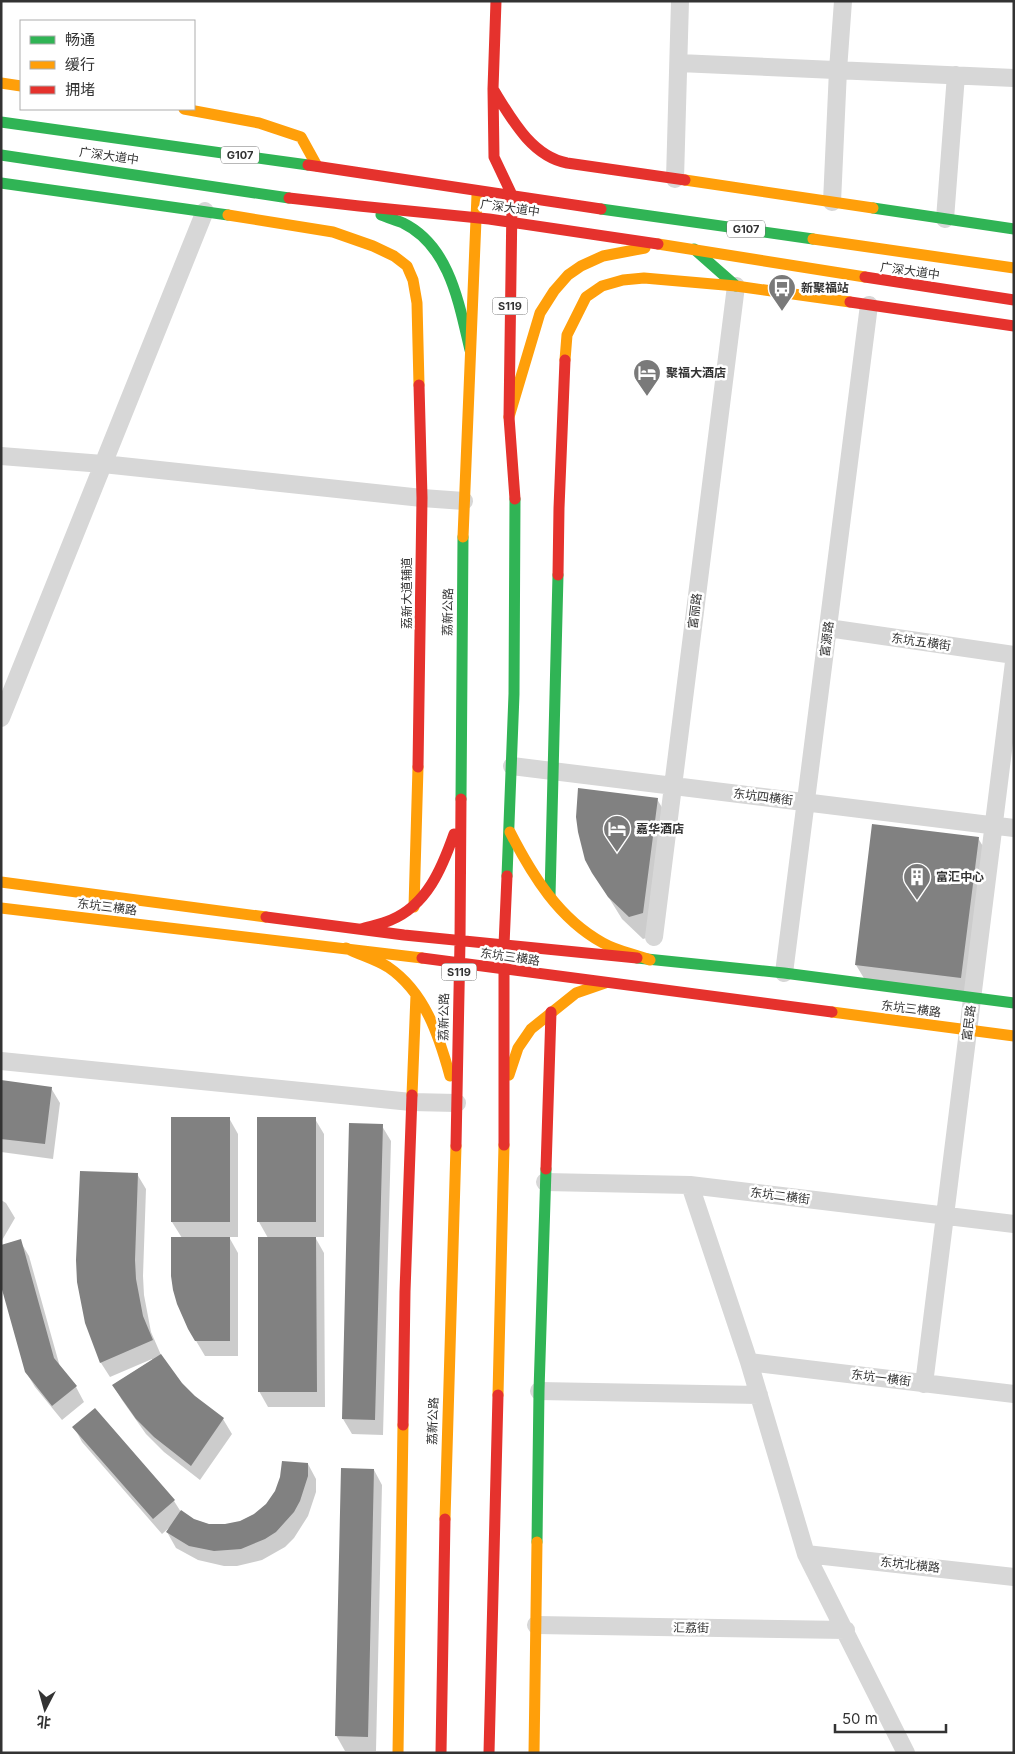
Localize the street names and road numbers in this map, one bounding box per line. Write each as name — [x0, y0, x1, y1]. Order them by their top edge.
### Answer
street label: 广深大道中 — [78, 144, 140, 167]
road number: G107 — [221, 146, 259, 164]
street label: 广深大道中 — [479, 196, 541, 219]
road number: G107 — [727, 220, 765, 238]
street label: 广深大道中 — [879, 259, 941, 282]
road number: S119 — [492, 298, 528, 314]
street label: 荔新大道辅道 — [399, 557, 414, 629]
street label: 荔新公路 — [440, 588, 455, 636]
street label: 富丽路 — [685, 592, 704, 630]
street label: 富源路 — [817, 620, 836, 658]
street label: 东坑五横街 — [890, 630, 952, 653]
street label: 东坑四横街 — [732, 785, 794, 808]
street label: 东坑三横路 — [76, 895, 138, 918]
street label: 东坑三横路 — [479, 945, 541, 968]
road number: S119 — [442, 964, 476, 980]
street label: 荔新公路 — [436, 993, 451, 1041]
street label: 东坑三横路 — [880, 997, 942, 1020]
street label: 富民路 — [959, 1004, 978, 1042]
street label: 东坑二横街 — [749, 1184, 811, 1207]
street label: 东坑一横街 — [850, 1366, 912, 1389]
street label: 荔新公路 — [424, 1397, 441, 1445]
street label: 东坑北横路 — [879, 1554, 941, 1575]
street label: 汇荔街 — [673, 1620, 709, 1635]

